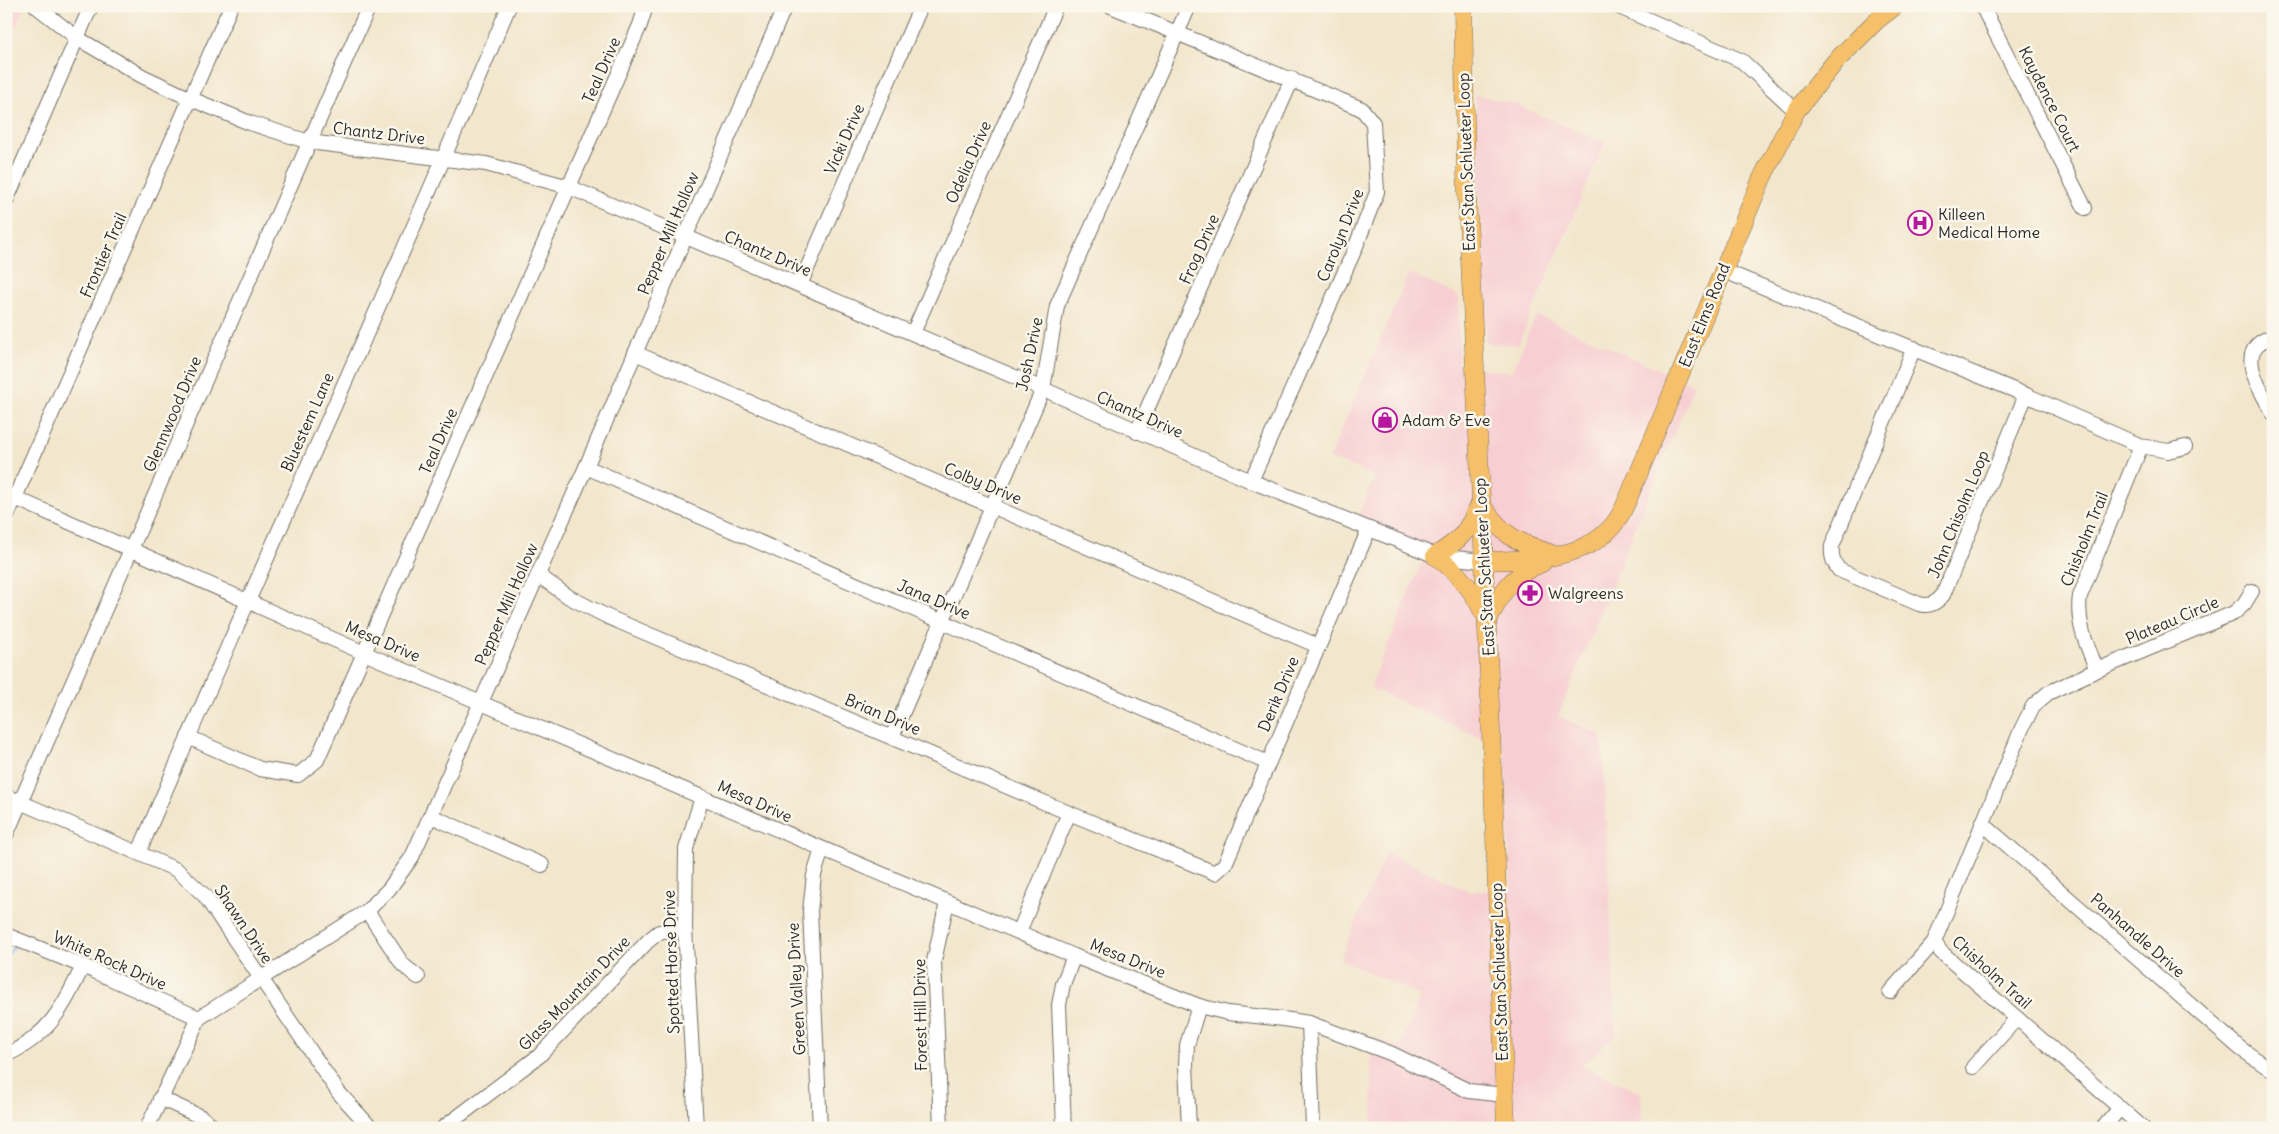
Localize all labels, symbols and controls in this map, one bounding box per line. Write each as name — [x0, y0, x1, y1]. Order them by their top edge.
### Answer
street label: Teal Drive — [578, 34, 624, 106]
street label: Kaydence Court — [2015, 43, 2086, 156]
street label: East Stan Schlueter Loop — [1453, 72, 1479, 252]
street label: Vicki Drive — [820, 101, 868, 177]
street label: Chantz Drive — [332, 117, 426, 149]
street label: Odelia Drive — [941, 118, 995, 206]
street label: Pepper Mill Hollow — [633, 168, 703, 297]
street label: Carolyn Drive — [1312, 186, 1368, 284]
place label: Killeen Medical Home — [1938, 204, 2040, 242]
street label: Frontier Trail — [75, 209, 131, 301]
hospital icon: Killeen Medical Home — [1907, 210, 1933, 236]
street label: Frog Drive — [1175, 211, 1223, 287]
street label: Chantz Drive — [721, 226, 815, 280]
street label: East Elms Road — [1674, 260, 1734, 370]
street label: Josh Drive — [1011, 315, 1047, 393]
street label: Glennwood Drive — [139, 353, 205, 475]
street label: Bluestem Lane — [276, 369, 338, 475]
street label: Chantz Drive — [1094, 386, 1186, 442]
street label: Teal Drive — [415, 405, 461, 477]
shop icon: Adam & Eve — [1372, 407, 1398, 433]
place label: Adam & Eve — [1402, 410, 1490, 430]
street label: John Chisolm Loop — [1923, 447, 1993, 581]
street label: Colby Drive — [941, 458, 1025, 508]
street label: East Stan Schlueter Loop — [1469, 477, 1499, 657]
street label: Chisholm Trail — [2056, 489, 2112, 589]
street label: Pepper Mill Hollow — [470, 539, 542, 668]
street label: Jana Drive — [895, 575, 973, 623]
pharmacy icon: Walgreens — [1517, 580, 1543, 606]
place label: Walgreens — [1548, 583, 1624, 603]
street label: Plateau Circle — [2122, 591, 2222, 649]
street label: Mesa Drive — [342, 616, 424, 666]
street label: Derik Drive — [1253, 653, 1303, 735]
street label: Brian Drive — [842, 689, 924, 739]
street label: Mesa Drive — [715, 776, 795, 826]
street label: Shawn Drive — [210, 881, 278, 967]
street label: East Stan Schlueter Loop — [1486, 882, 1512, 1062]
street label: Panhandle Drive — [2087, 889, 2189, 981]
street label: Spotted Horse Drive — [658, 890, 684, 1034]
street label: Green Valley Drive — [783, 922, 809, 1056]
street label: White Rock Drive — [50, 926, 170, 994]
street label: Glass Mountain Drive — [514, 931, 634, 1055]
street label: Chisholm Trail — [1948, 931, 2036, 1013]
street label: Mesa Drive — [1087, 934, 1169, 982]
street label: Forest Hill Drive — [909, 959, 931, 1071]

